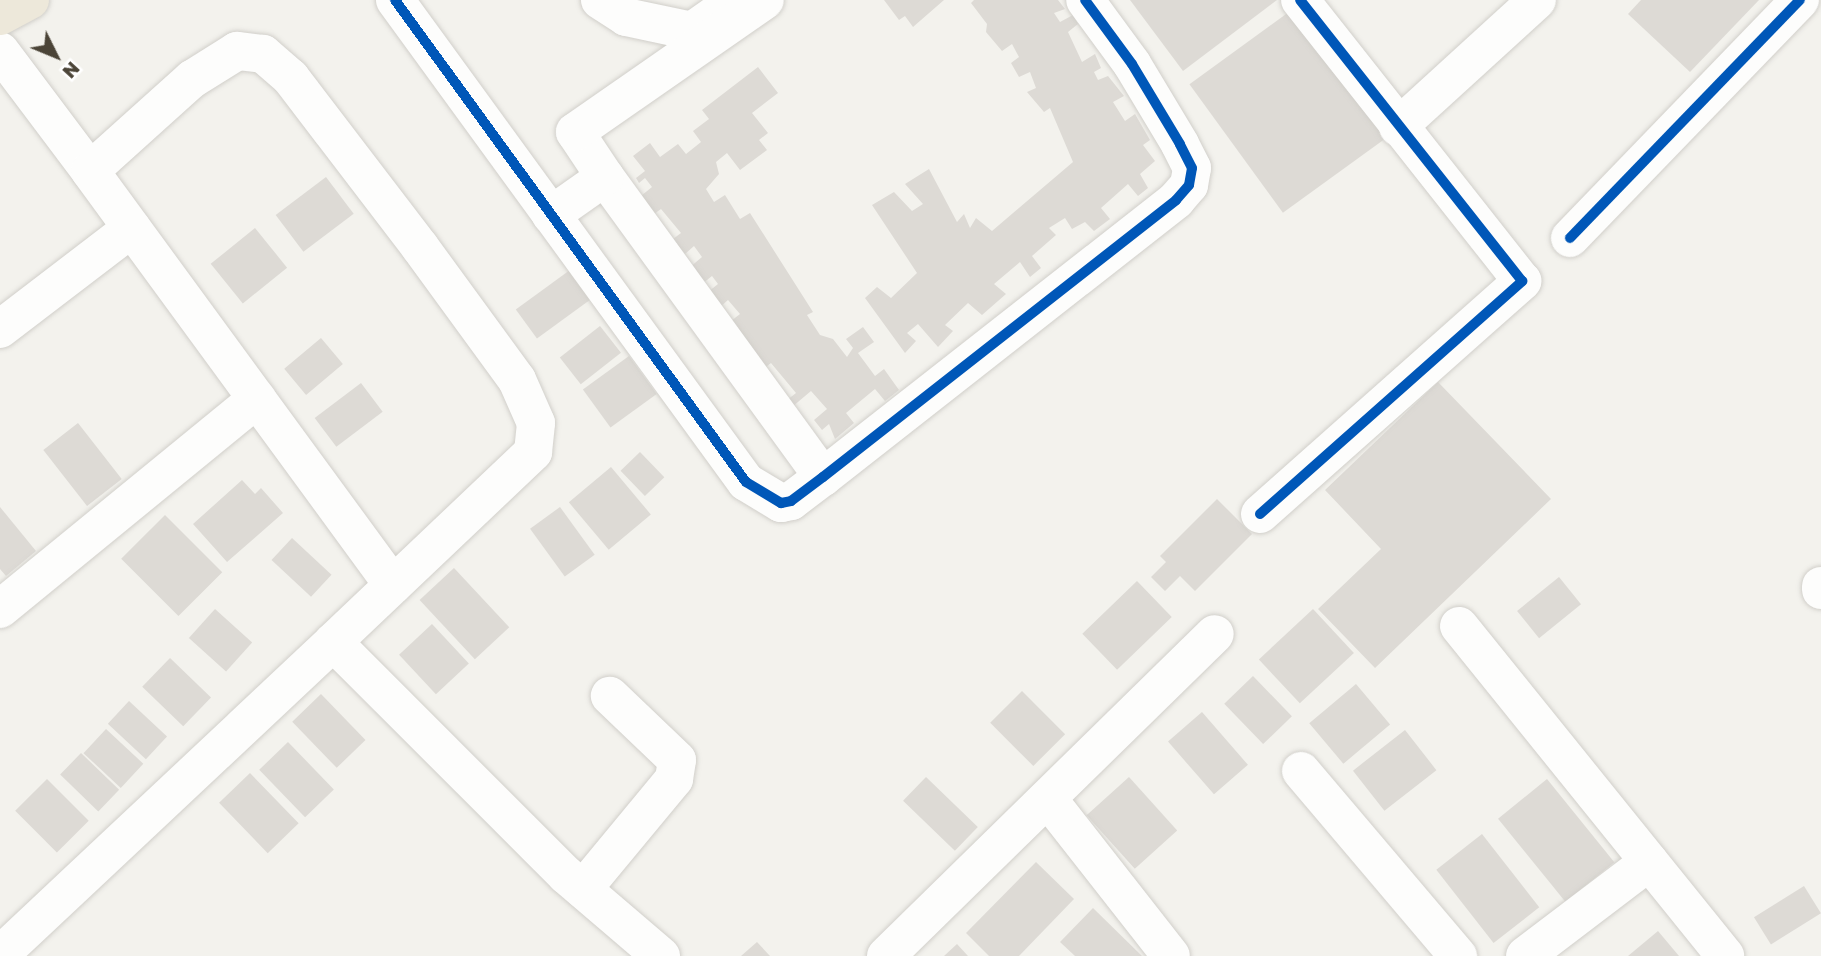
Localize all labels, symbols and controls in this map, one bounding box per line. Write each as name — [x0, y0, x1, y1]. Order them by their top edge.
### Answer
north arrow — [21, 21, 91, 91]
text: N — [58, 58, 85, 84]

